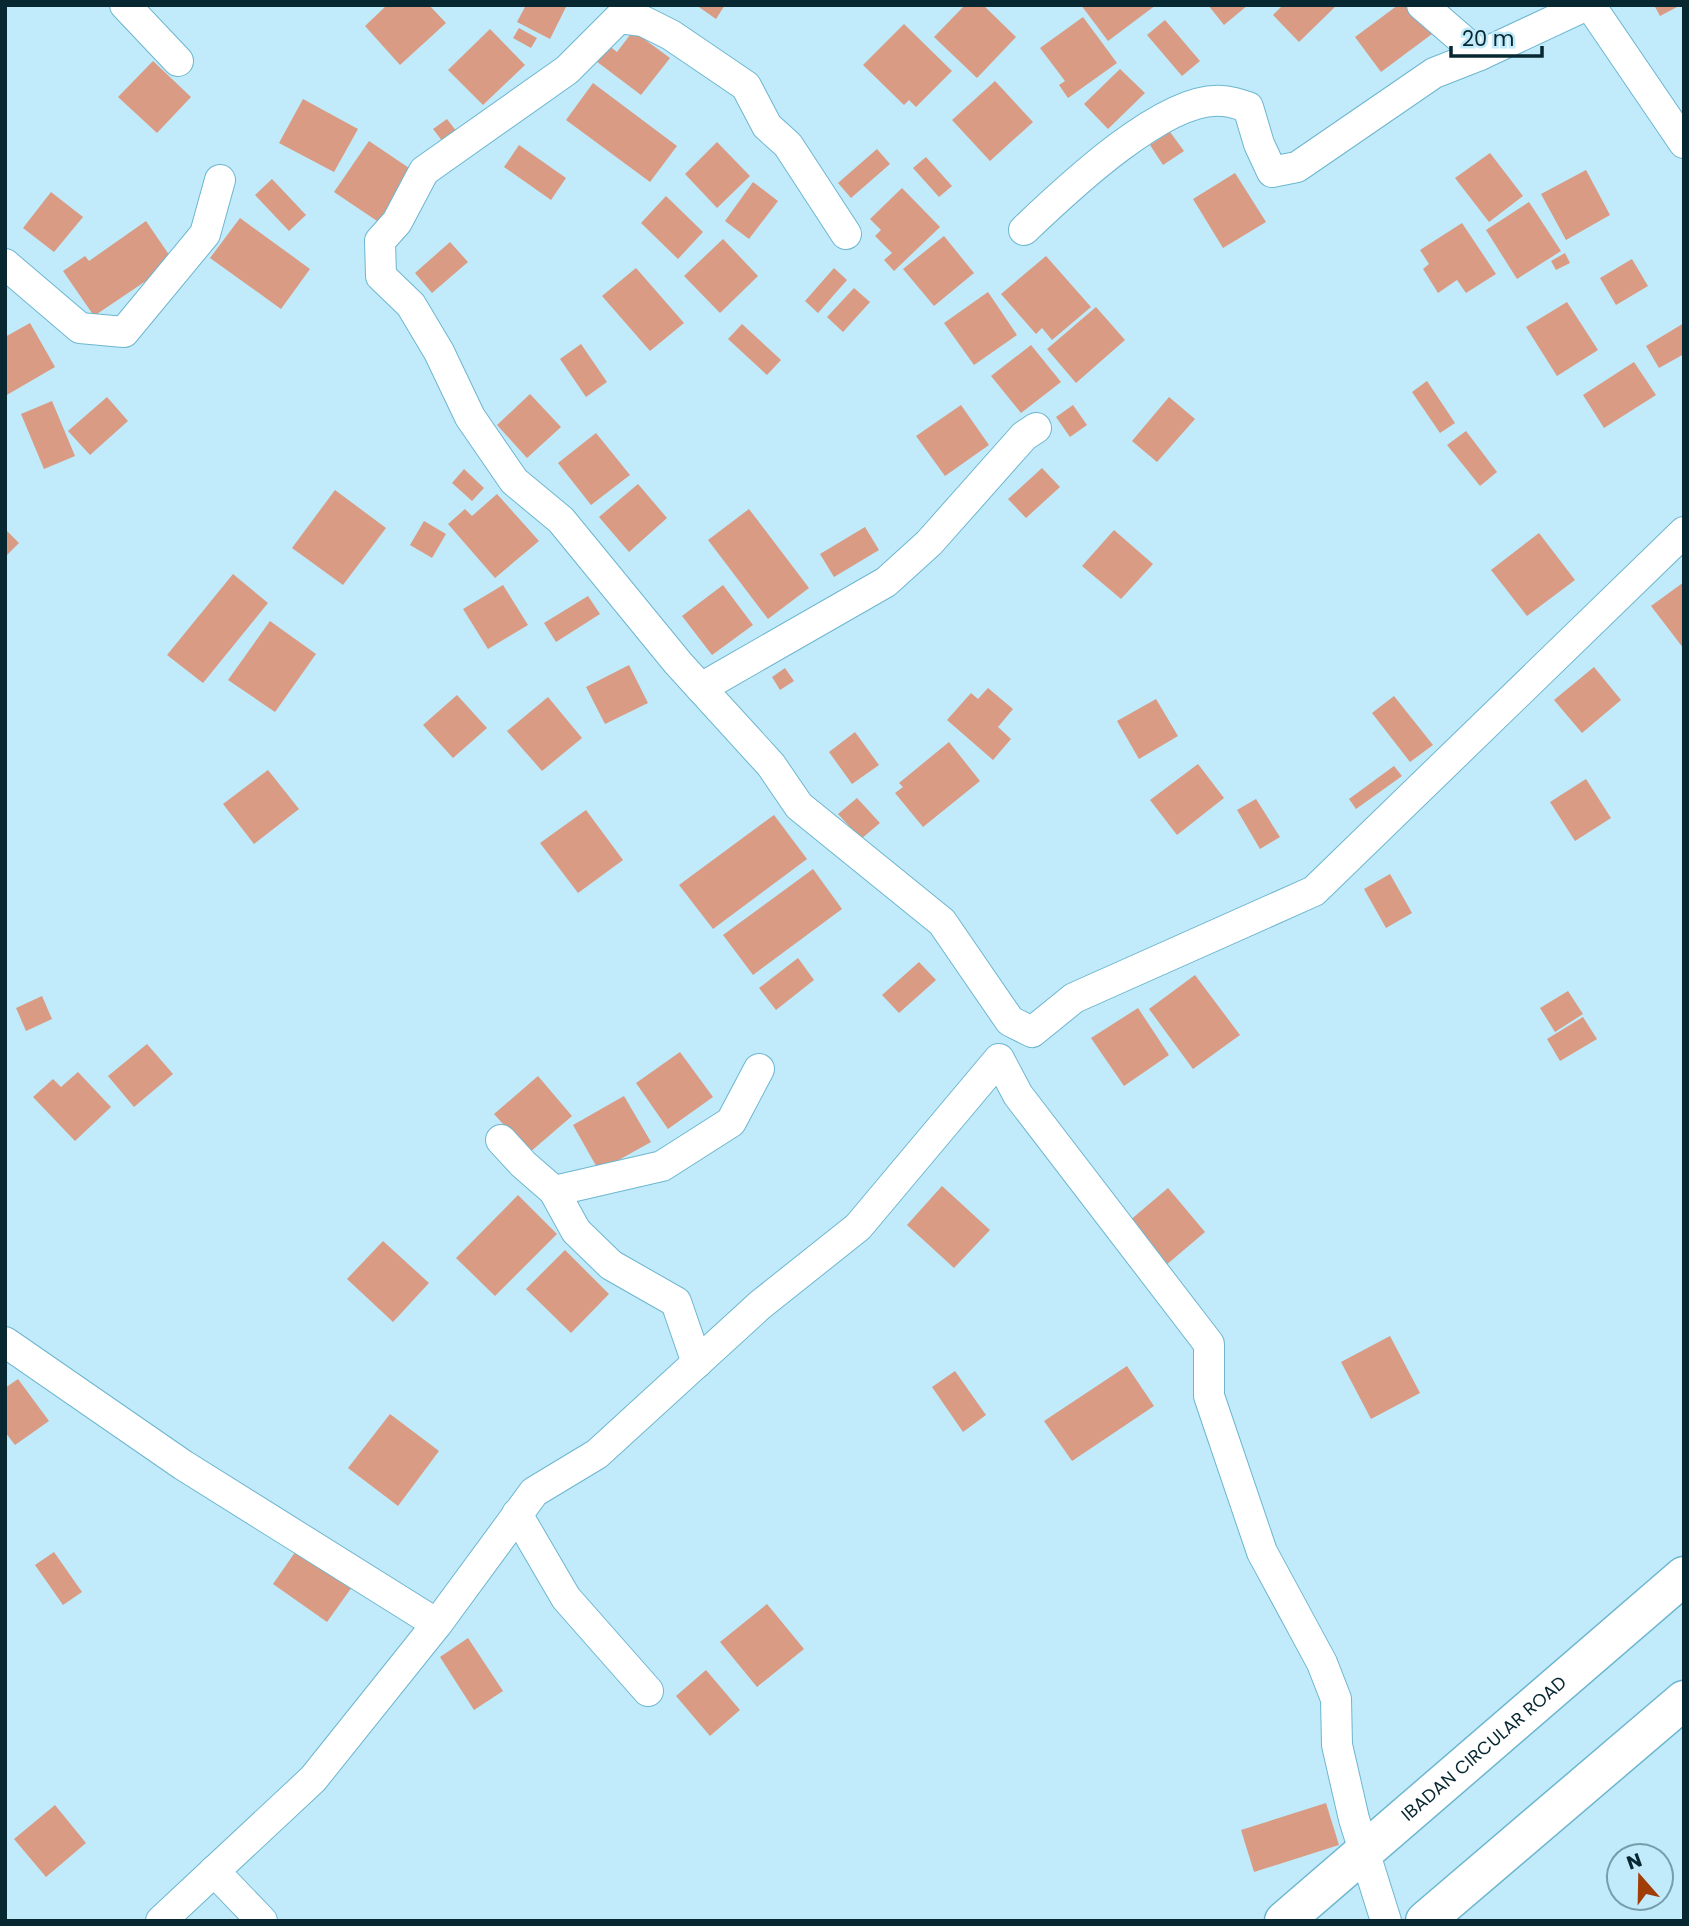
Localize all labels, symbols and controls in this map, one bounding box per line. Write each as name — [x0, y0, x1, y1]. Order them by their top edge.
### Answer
scale bar — [1451, 14, 1542, 58]
text: 20 m — [1462, 24, 1515, 53]
street label: IBADAN CIRCULAR ROAD — [1396, 1670, 1572, 1827]
north arrow — [1605, 1842, 1675, 1912]
text: N — [1623, 1846, 1646, 1877]

